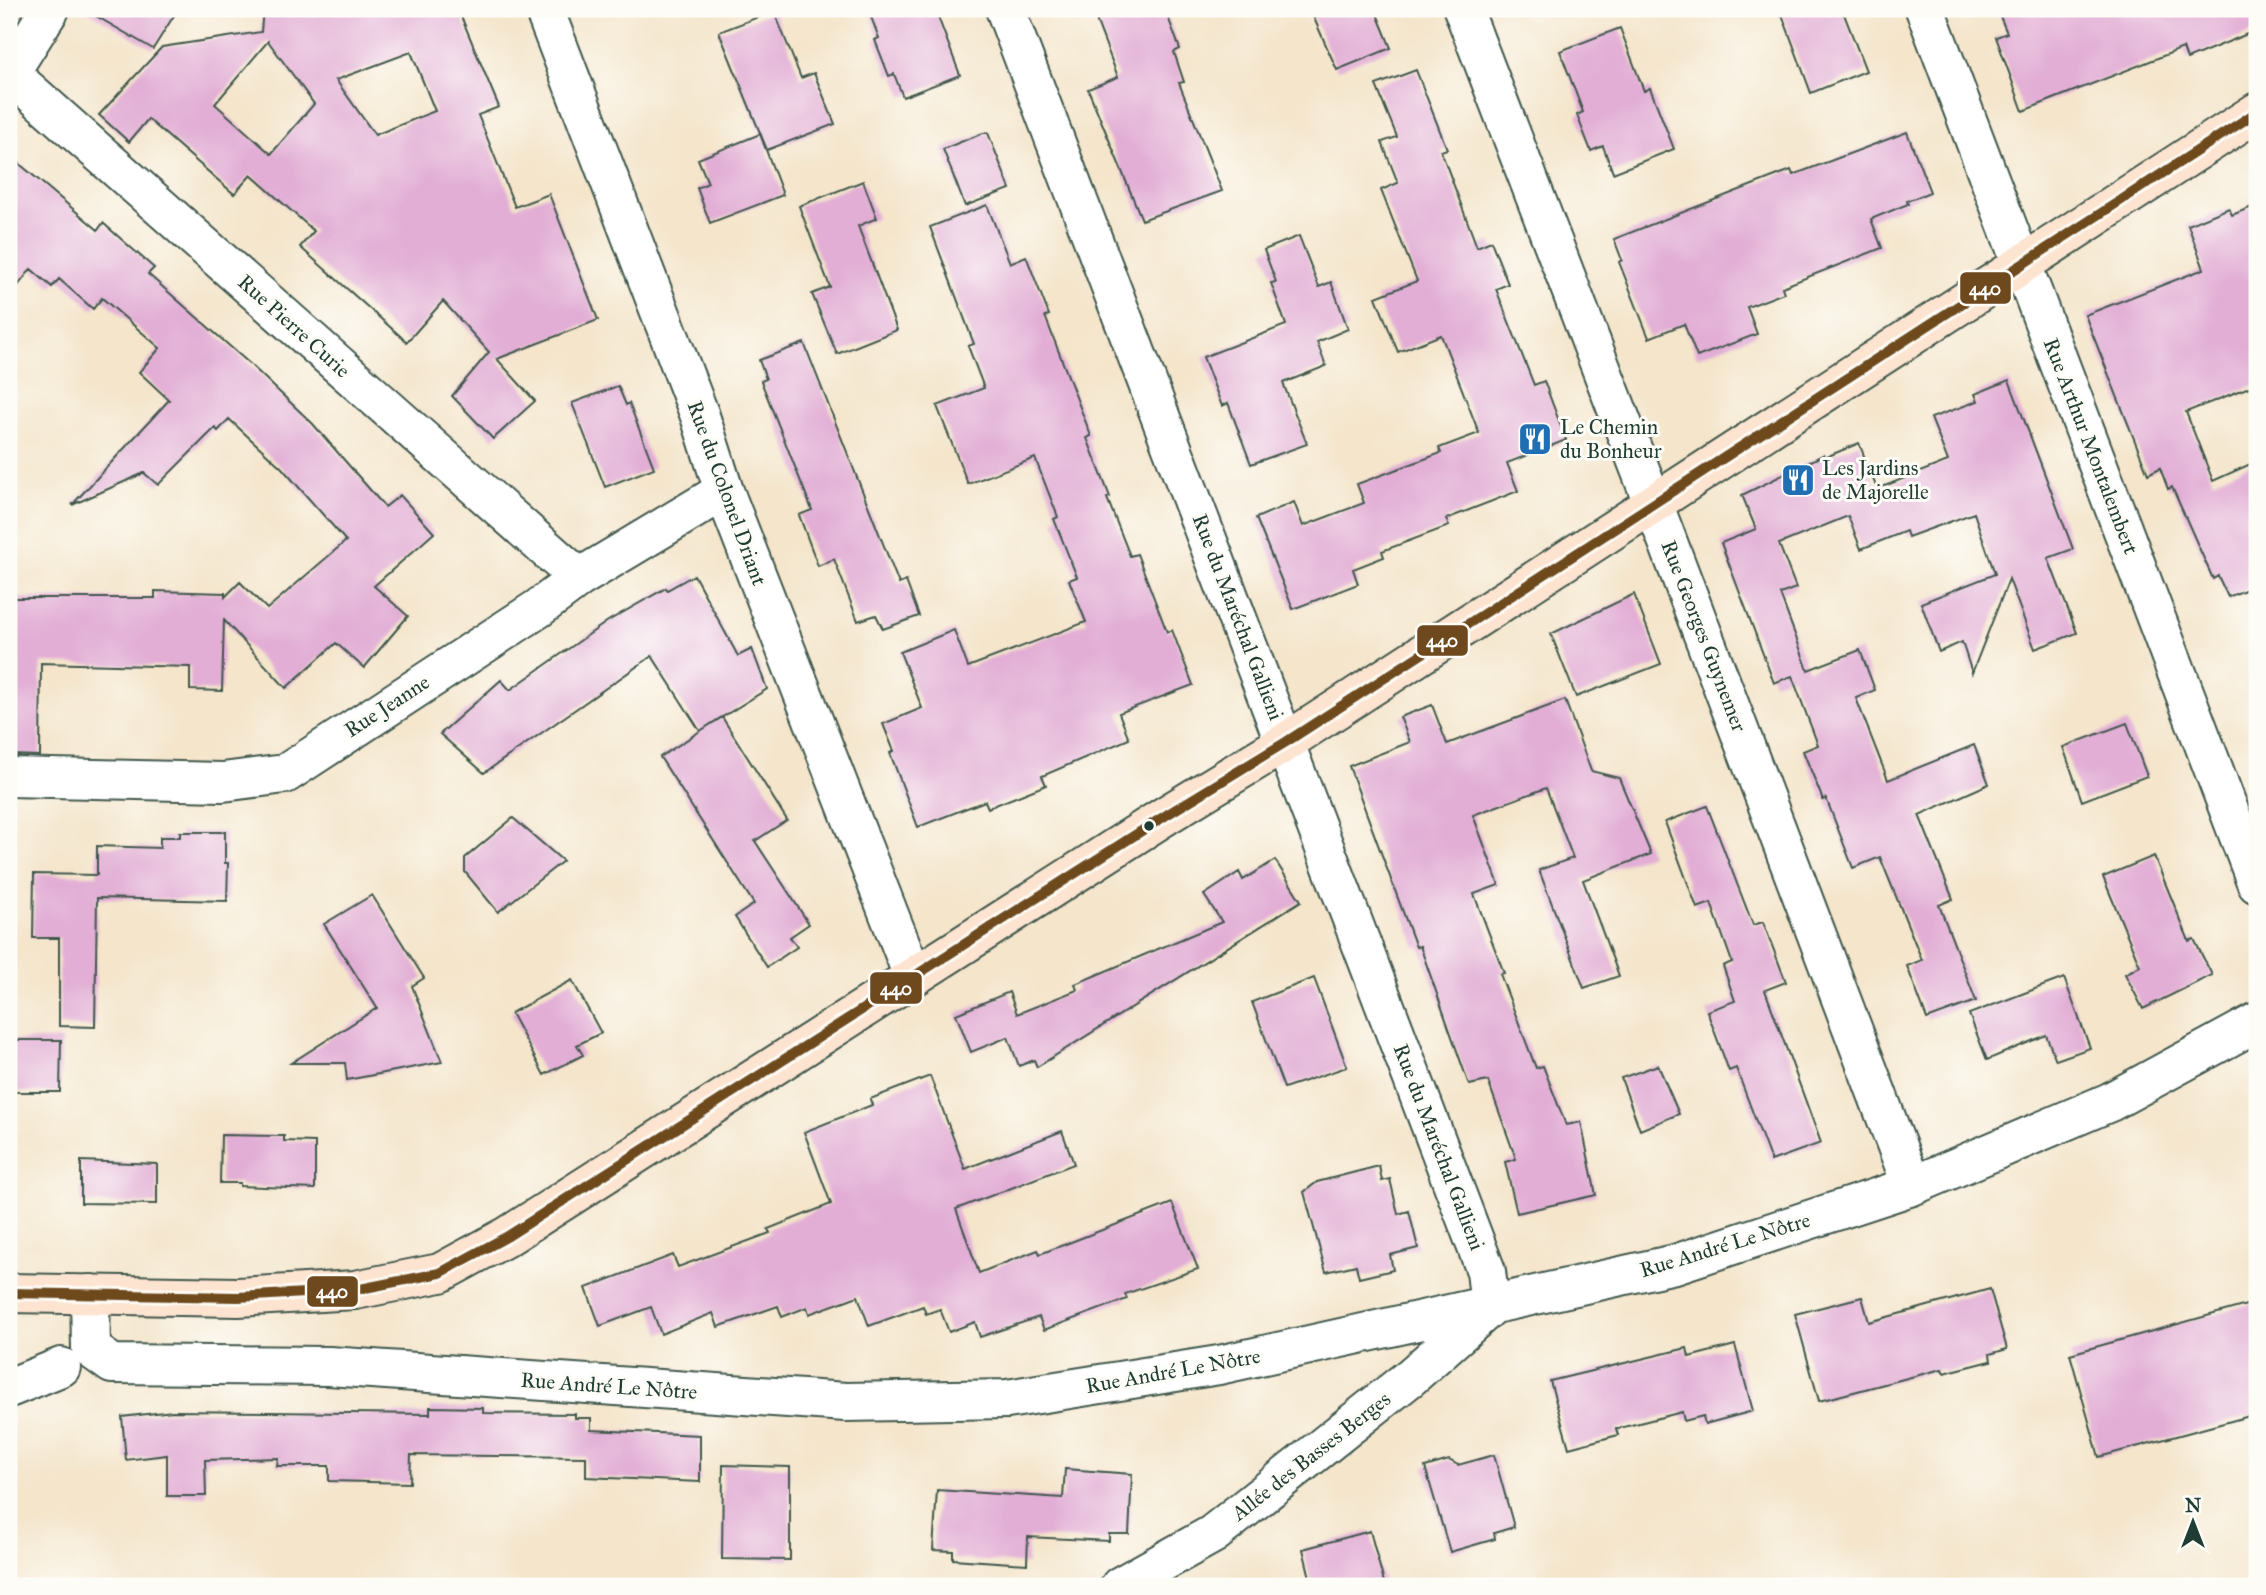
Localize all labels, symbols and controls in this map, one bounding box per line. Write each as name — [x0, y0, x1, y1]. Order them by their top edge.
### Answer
street label: Rue Pierre Curie — [232, 269, 356, 383]
line badge: 440 — [1959, 271, 2012, 305]
text: 440 — [1969, 277, 2001, 301]
street label: Rue Arthur Montalembert — [2038, 334, 2144, 558]
street label: Rue du Colonel Driant — [681, 397, 773, 589]
place label: Le Chemin du Bonheur — [1560, 414, 1662, 464]
restaurant icon: Le Chemin du Bonheur — [1516, 420, 1554, 458]
place label: Les Jardins de Majorelle — [1822, 455, 1929, 505]
restaurant icon: Les Jardins de Majorelle — [1779, 461, 1817, 499]
street label: Rue du Maréchal Gallieni — [1187, 510, 1289, 724]
street label: Rue Georges Guynemer — [1655, 537, 1753, 736]
line badge: 440 — [1416, 624, 1469, 657]
text: 440 — [1426, 629, 1458, 653]
street label: Rue Jeanne — [340, 669, 435, 743]
unlabelled marker — [1142, 819, 1156, 833]
line badge: 440 — [869, 971, 923, 1005]
text: 440 — [880, 977, 912, 1001]
street label: Rue du Maréchal Gallieni — [1388, 1040, 1490, 1254]
street label: Rue André Le Nôtre — [1637, 1207, 1814, 1283]
line badge: 440 — [306, 1275, 359, 1308]
text: 440 — [316, 1280, 348, 1304]
street label: Rue André Le Nôtre — [1084, 1343, 1263, 1399]
street label: Rue André Le Nôtre — [520, 1367, 698, 1405]
street label: Allée des Basses Berges — [1226, 1386, 1396, 1527]
north arrow — [2158, 1486, 2228, 1556]
text: N — [2185, 1494, 2201, 1517]

